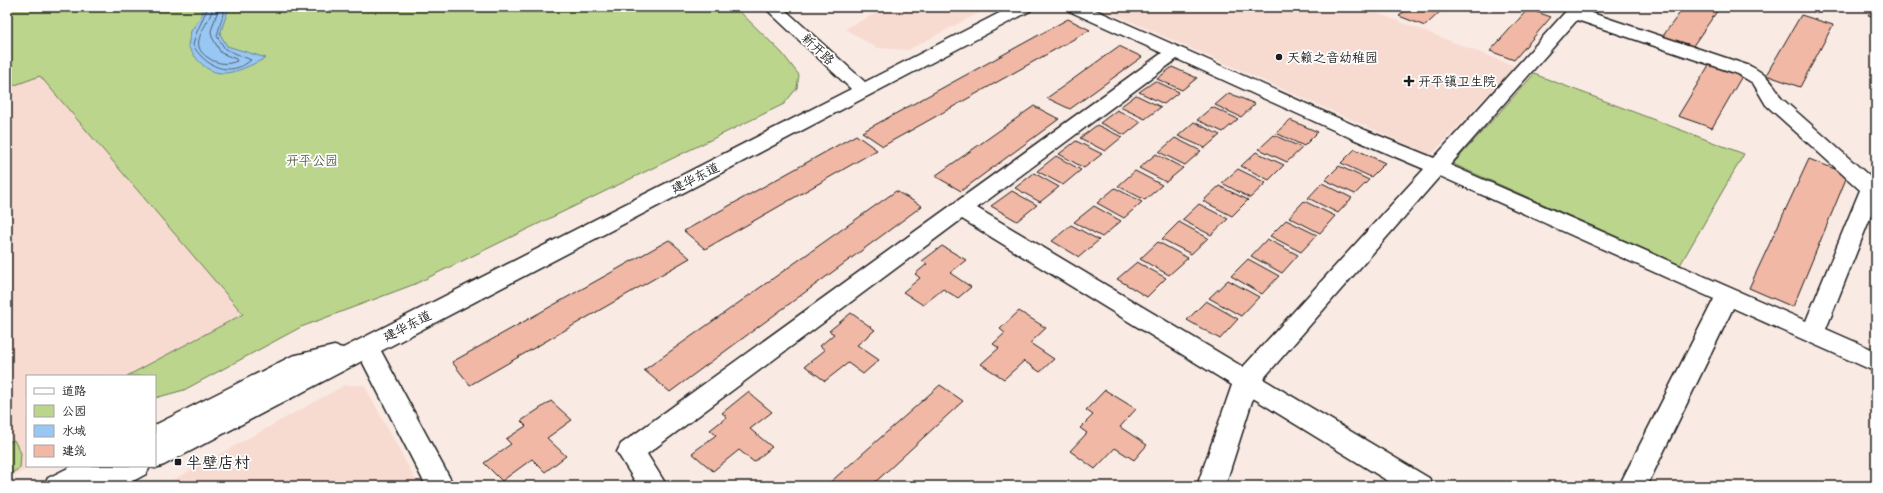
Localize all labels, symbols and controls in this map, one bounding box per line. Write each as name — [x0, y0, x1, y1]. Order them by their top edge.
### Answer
street label: 新开路 — [799, 30, 837, 68]
place label: 天籁之音幼稚园 — [1287, 50, 1378, 65]
marker: 天籁之音幼稚园 — [1274, 52, 1284, 62]
place label: 开平镇卫生院 — [1418, 74, 1496, 89]
marker: 开平镇卫生院 — [1403, 75, 1415, 87]
park label: 开平公园 — [286, 153, 338, 168]
street label: 建华东道 — [668, 160, 722, 196]
street label: 建华东道 — [380, 308, 434, 344]
legend — [26, 375, 156, 467]
text: 道路 — [62, 384, 86, 398]
text: 公园 — [62, 404, 86, 418]
text: 水域 — [62, 424, 86, 438]
text: 建筑 — [62, 444, 86, 458]
place label: 半壁店村 — [186, 453, 250, 472]
marker: 半壁店村 — [173, 457, 183, 467]

